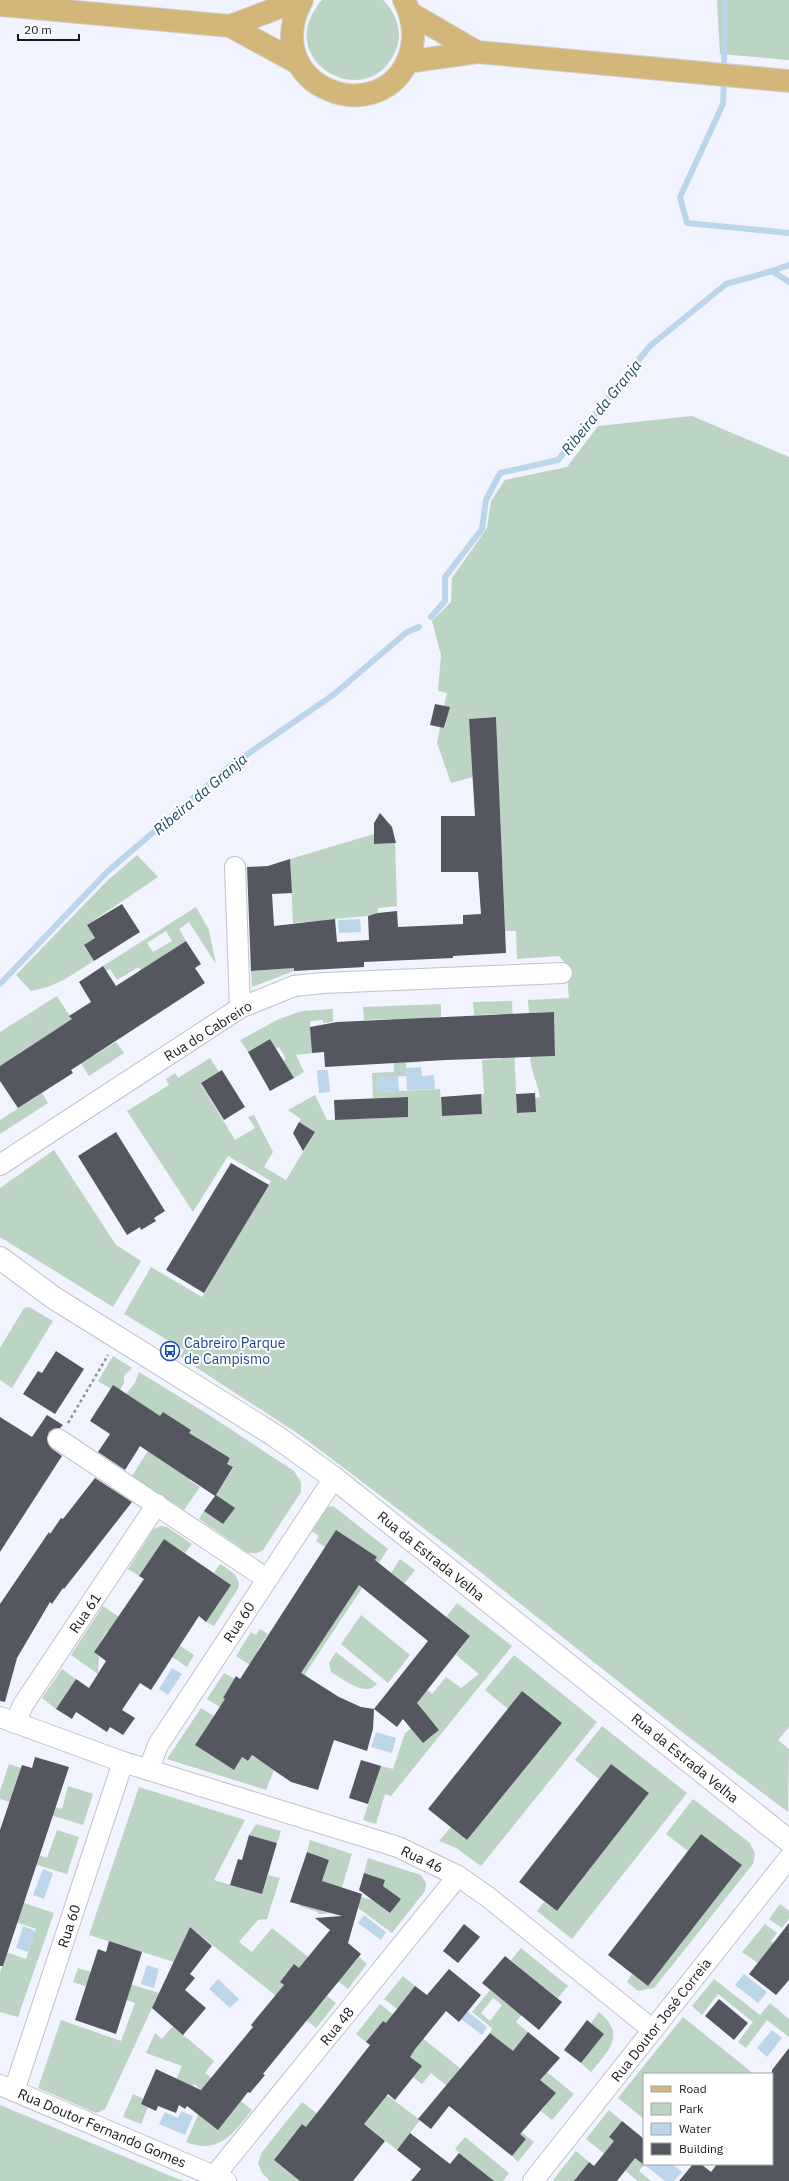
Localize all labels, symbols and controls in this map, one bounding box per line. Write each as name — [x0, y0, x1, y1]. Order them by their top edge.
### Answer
scale bar — [18, 16, 79, 42]
text: 20 m — [24, 22, 52, 37]
water label: Ribeira da Granja — [557, 355, 645, 459]
water label: Ribeira da Granja — [149, 749, 251, 839]
street label: Rua do Cabreiro — [161, 997, 255, 1065]
place label: Cabreiro Parque de Campismo — [184, 1334, 286, 1368]
bus stop icon: Cabreiro Parque de Campismo — [159, 1340, 181, 1362]
street label: Rua da Estrada Velha — [374, 1507, 489, 1605]
street label: Rua 61 — [65, 1590, 105, 1636]
street label: Rua 60 — [219, 1598, 259, 1646]
street label: Rua da Estrada Velha — [628, 1709, 743, 1807]
street label: Rua 46 — [398, 1841, 446, 1877]
street label: Rua 60 — [54, 1902, 84, 1950]
street label: Rua Doutor José Correia — [607, 1954, 715, 2086]
street label: Rua 48 — [316, 2003, 358, 2049]
legend — [643, 2073, 773, 2165]
text: Road — [679, 2081, 707, 2096]
street label: Rua Doutor Fernando Gomes — [15, 2084, 189, 2172]
text: Park — [679, 2101, 704, 2116]
text: Water — [679, 2121, 712, 2136]
text: Building — [679, 2141, 724, 2156]

